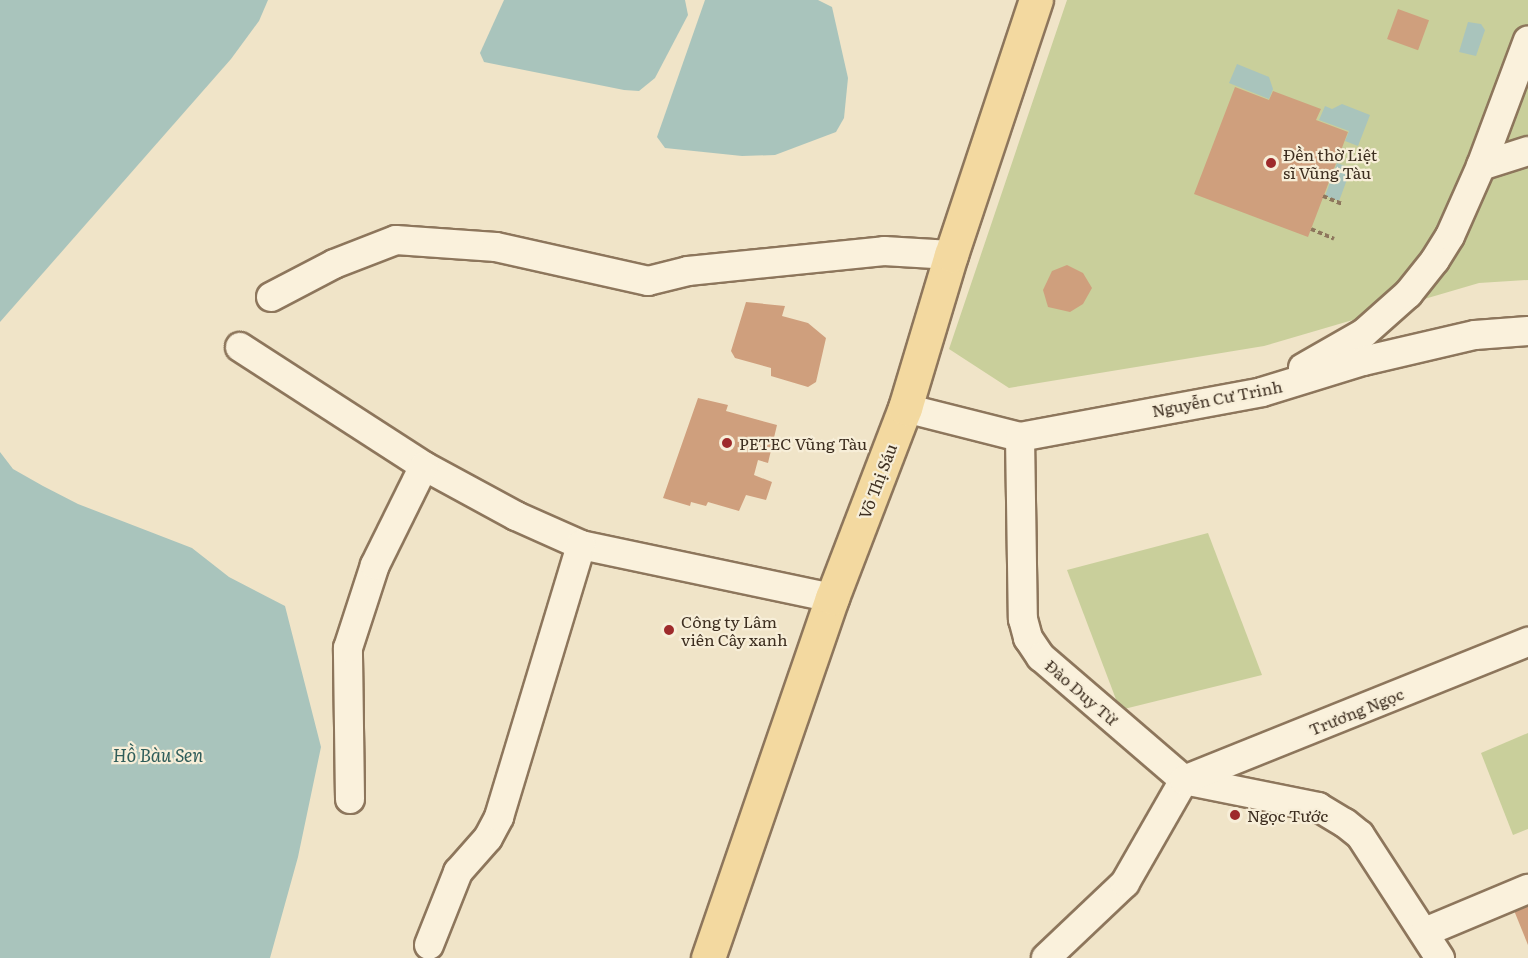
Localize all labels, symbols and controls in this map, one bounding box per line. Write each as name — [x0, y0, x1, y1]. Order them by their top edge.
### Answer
place label: Đền thờ Liệt sĩ Vũng Tàu — [1283, 144, 1377, 182]
marker: Đền thờ Liệt sĩ Vũng Tàu — [1264, 156, 1278, 170]
street label: Nguyễn Cư Trinh — [1150, 376, 1284, 420]
place label: PETEC Vũng Tàu — [739, 433, 867, 453]
marker: PETEC Vũng Tàu — [720, 436, 734, 450]
street label: Võ Thị Sáu — [854, 441, 900, 521]
place label: Công ty Lâm viên Cây xanh — [681, 611, 788, 649]
marker: Công ty Lâm viên Cây xanh — [662, 623, 676, 637]
street label: Đào Duy Từ — [1042, 655, 1122, 729]
street label: Trương Ngọc — [1306, 683, 1406, 739]
water label: Hồ Bàu Sen — [113, 744, 203, 766]
place label: Ngọc Tước — [1247, 805, 1328, 825]
marker: Ngọc Tước — [1228, 808, 1242, 822]

